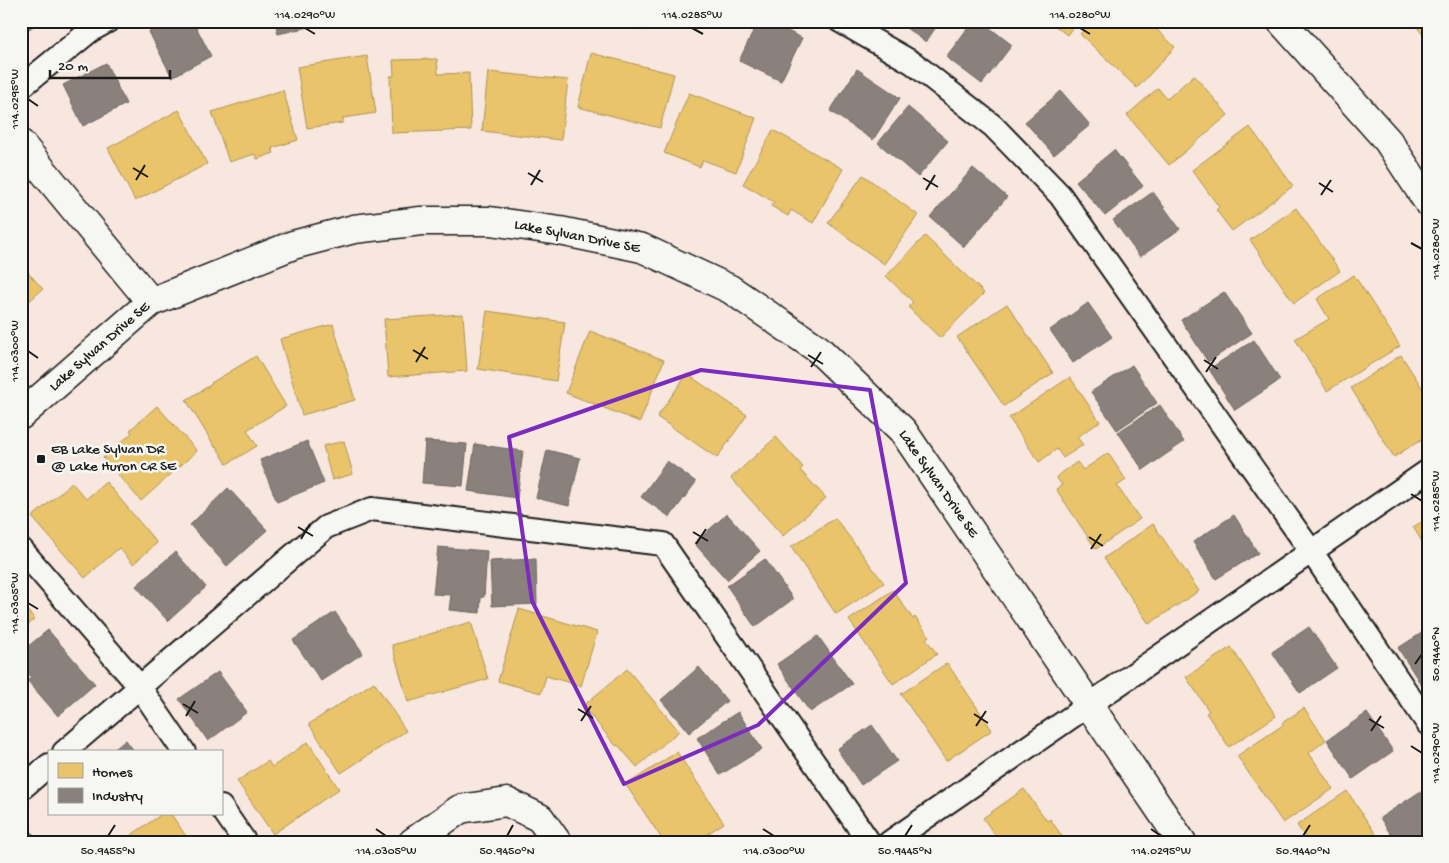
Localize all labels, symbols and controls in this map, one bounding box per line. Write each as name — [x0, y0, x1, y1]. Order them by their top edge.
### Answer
text: 114.0290°W — [274, 9, 335, 23]
text: 114.0285°W — [661, 9, 722, 23]
text: 114.0280°W — [1049, 9, 1110, 23]
scale bar — [50, 48, 170, 80]
text: 20 m — [58, 58, 88, 76]
text: 114.0295°W — [9, 69, 23, 130]
street label: Lake Sylvan Drive SE — [513, 216, 642, 258]
text: 114.0280°W — [1430, 219, 1444, 280]
street label: Lake Sylvan Drive SE — [46, 298, 155, 396]
text: 114.0300°W — [9, 320, 23, 383]
street label: Lake Sylvan Drive SE — [894, 427, 982, 542]
place label: EB Lake Sylvan DR @ Lake Huron CR SE — [51, 441, 177, 476]
marker: EB Lake Sylvan DR @ Lake Huron CR SE — [35, 453, 47, 465]
text: 114.0285°W — [1430, 471, 1444, 532]
text: 114.0305°W — [9, 573, 23, 634]
text: 50.9440°N — [1430, 627, 1444, 681]
text: 114.0290°W — [1430, 723, 1444, 784]
legend — [48, 750, 222, 816]
text: Homes — [92, 764, 133, 782]
text: Industry — [92, 788, 144, 806]
text: 50.9455°N — [81, 845, 135, 859]
text: 114.0305°W — [355, 845, 416, 859]
text: 50.9450°N — [480, 845, 535, 859]
text: 114.0300°W — [742, 845, 805, 859]
text: 50.9445°N — [878, 845, 932, 859]
text: 114.0295°W — [1130, 845, 1191, 859]
text: 50.9440°N — [1276, 845, 1330, 859]

